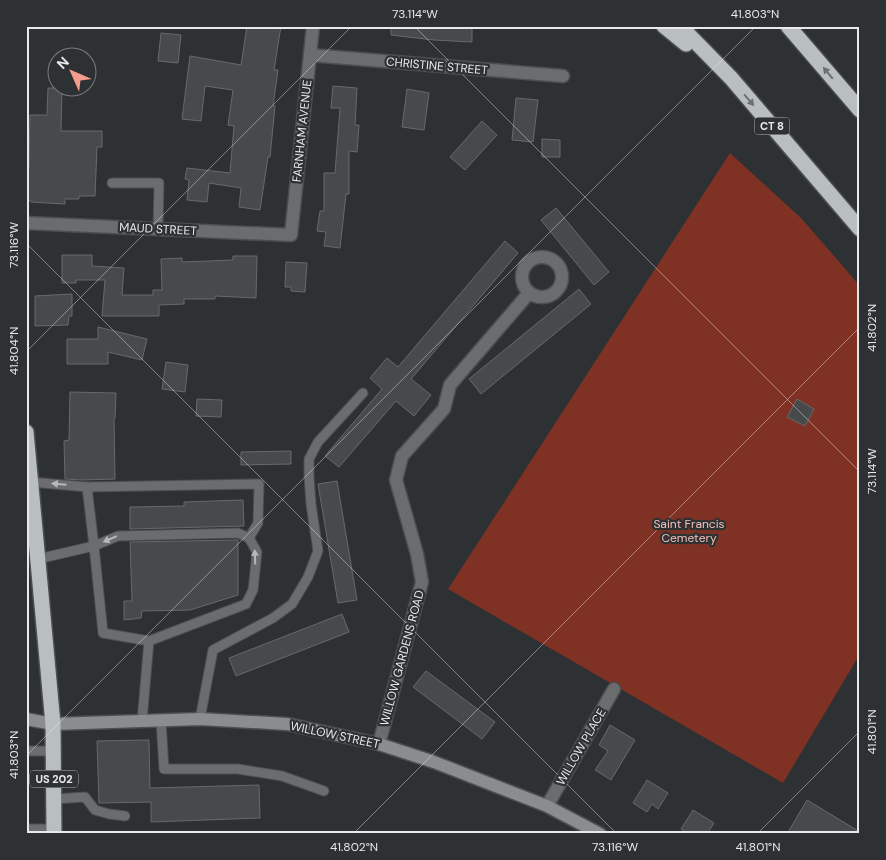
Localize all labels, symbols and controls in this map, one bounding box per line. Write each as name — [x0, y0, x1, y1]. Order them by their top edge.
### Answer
text: 73.114°W — [392, 6, 438, 22]
text: 41.803°N — [731, 6, 779, 22]
north arrow — [48, 48, 98, 98]
text: N — [53, 53, 73, 73]
street label: CHRISTINE STREET — [385, 54, 489, 78]
one-way arrow — [822, 68, 834, 80]
street label: FARNHAM AVENUE — [289, 79, 315, 183]
one-way arrow — [744, 93, 755, 106]
road number: CT 8 — [754, 118, 790, 134]
street label: MAUD STREET — [119, 219, 198, 239]
text: 73.116°W — [6, 222, 22, 268]
text: 41.802°N — [864, 304, 880, 352]
text: 41.804°N — [6, 327, 22, 375]
text: 73.114°W — [864, 448, 880, 494]
one-way arrow — [51, 480, 67, 488]
park label: Saint Francis Cemetery — [653, 516, 725, 546]
one-way arrow — [103, 536, 117, 544]
one-way arrow — [251, 549, 259, 565]
street label: WILLOW GARDENS ROAD — [376, 588, 428, 728]
street label: WILLOW PLACE — [553, 705, 610, 788]
text: 41.801°N — [864, 709, 880, 755]
street label: WILLOW STREET — [289, 718, 381, 752]
text: 41.803°N — [6, 731, 22, 779]
road number: US 202 — [30, 771, 78, 788]
text: 41.802°N — [330, 839, 378, 855]
text: 73.116°W — [592, 839, 638, 855]
text: 41.801°N — [735, 839, 781, 855]

